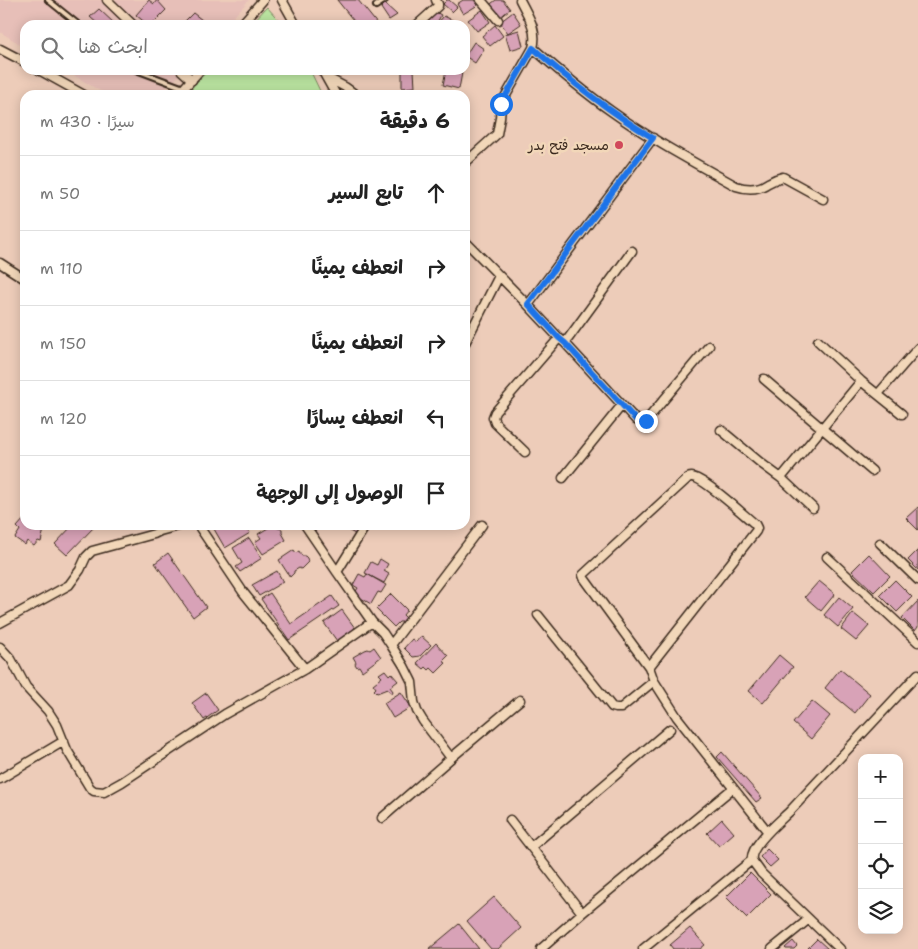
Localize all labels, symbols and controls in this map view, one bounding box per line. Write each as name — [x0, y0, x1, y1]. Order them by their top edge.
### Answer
search box — [20, 20, 470, 75]
icon: search — [38, 34, 66, 62]
text: ابحث هنا — [78, 34, 148, 59]
route start — [490, 93, 513, 116]
text: 6 دقيقة — [380, 107, 450, 135]
text: سيرًا · 430 m — [40, 111, 135, 132]
place label: مسجد فتح بدر — [527, 136, 609, 155]
marker: مسجد فتح بدر — [613, 139, 625, 151]
icon: ahead — [422, 179, 450, 207]
text: تابع السير — [329, 180, 403, 205]
text: 50 m — [40, 183, 80, 204]
icon: right — [422, 254, 450, 282]
text: انعطف يمينًا — [312, 255, 403, 280]
text: 110 m — [40, 258, 83, 279]
icon: right — [422, 329, 450, 357]
text: انعطف يمينًا — [312, 330, 403, 355]
text: 150 m — [40, 333, 87, 354]
icon: left — [422, 404, 450, 432]
text: انعطف يسارًا — [307, 405, 403, 430]
text: 120 m — [40, 408, 87, 429]
route end — [635, 410, 658, 433]
icon: arrive — [422, 479, 450, 507]
text: الوصول إلى الوجهة — [256, 480, 403, 505]
map controls — [858, 754, 903, 934]
button: + — [858, 754, 903, 799]
button: − — [858, 799, 903, 844]
button: locate — [858, 844, 903, 889]
button: layers — [858, 889, 903, 934]

